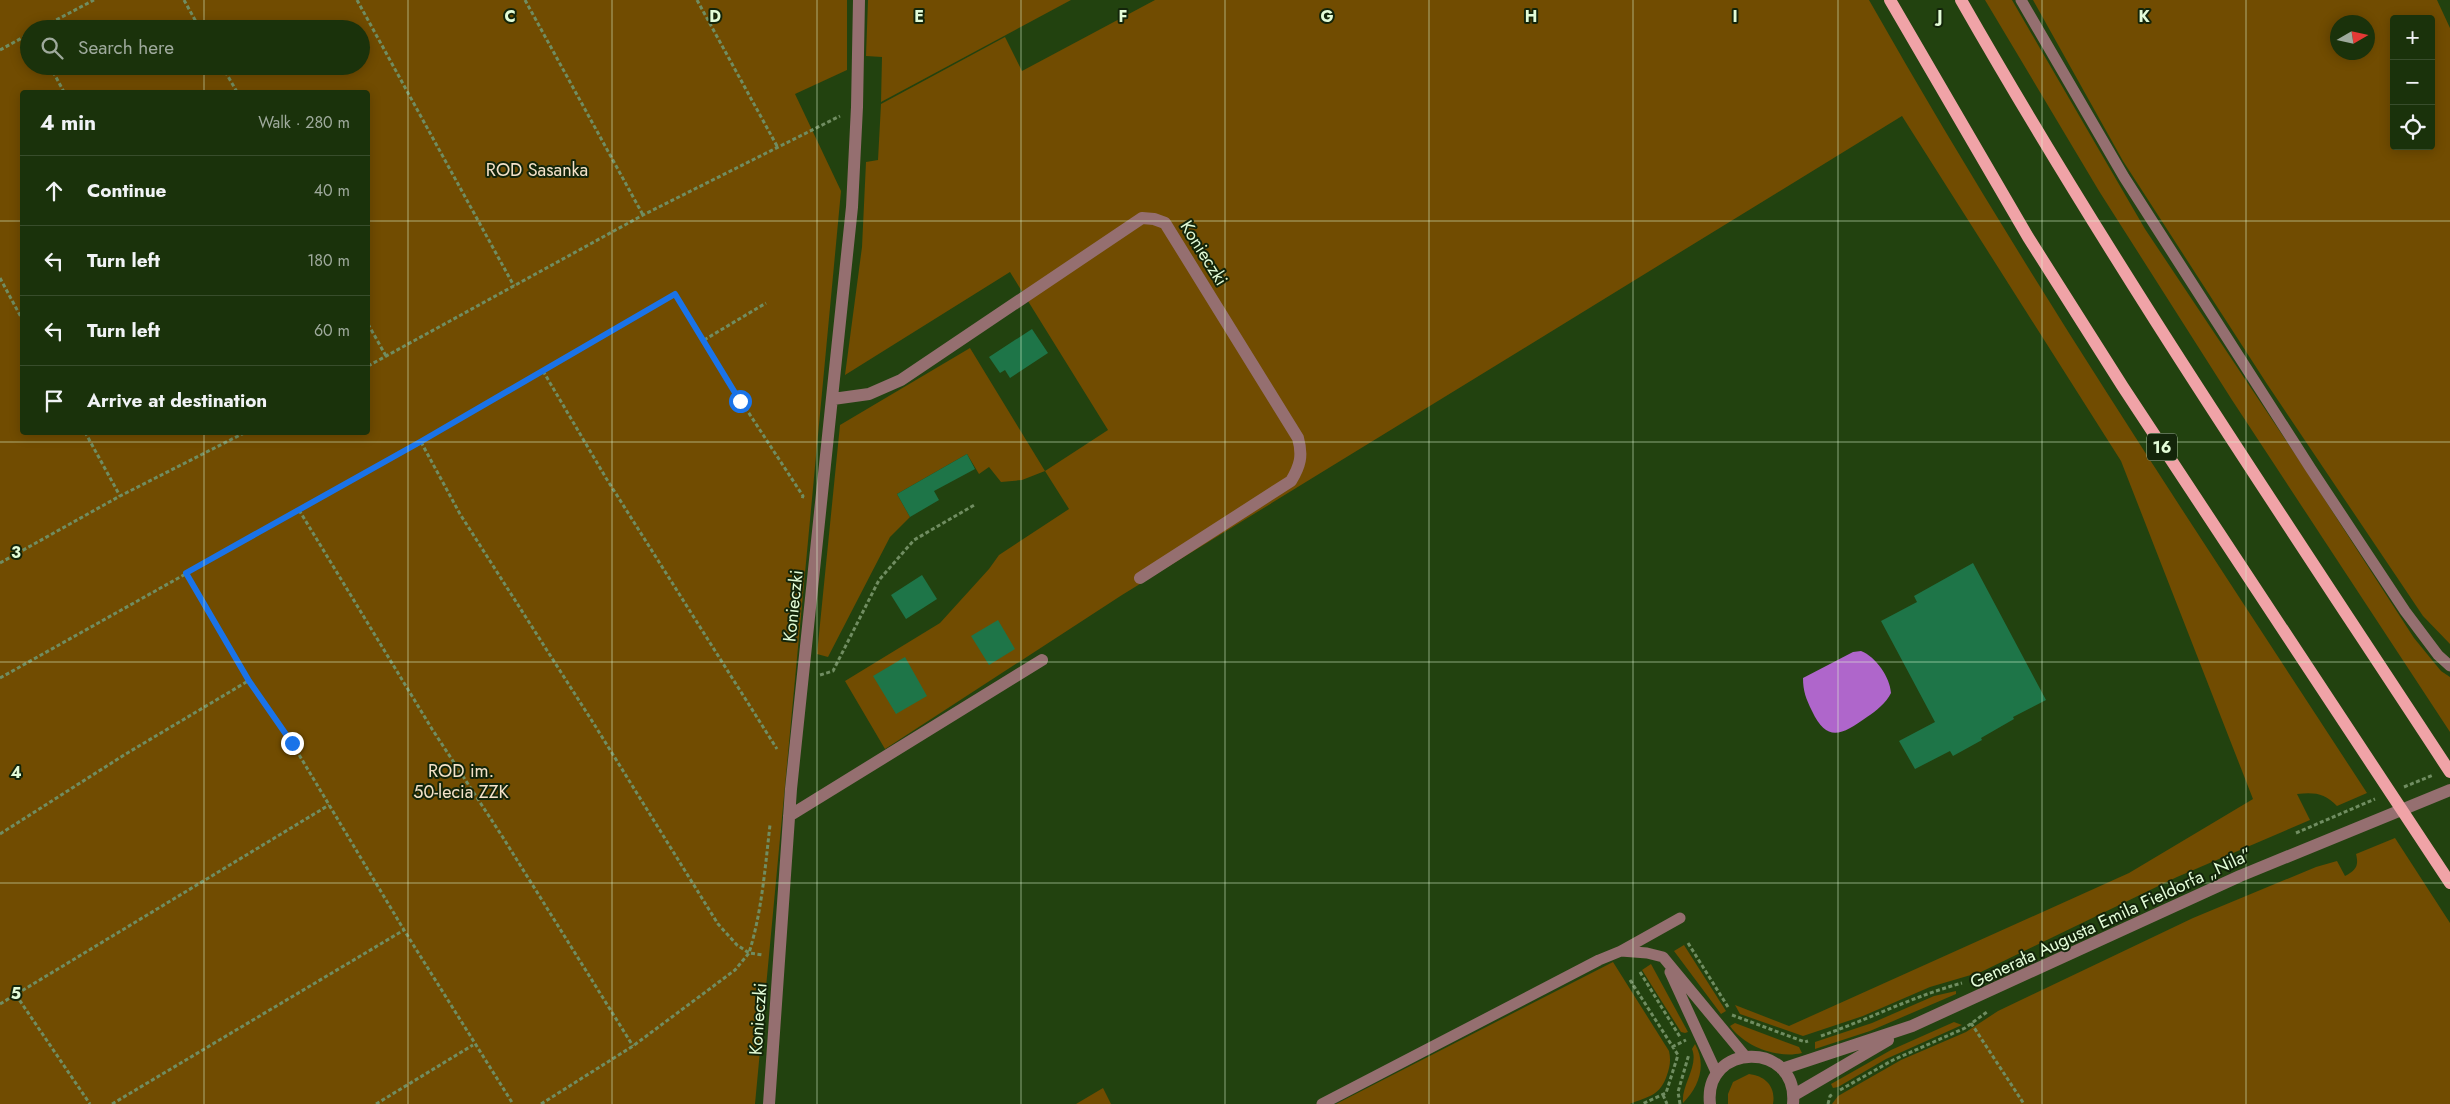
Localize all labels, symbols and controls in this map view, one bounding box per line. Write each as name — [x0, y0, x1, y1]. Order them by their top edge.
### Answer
text: C — [504, 5, 516, 28]
text: D — [709, 5, 721, 28]
text: E — [914, 5, 924, 28]
text: F — [1119, 5, 1127, 28]
text: G — [1320, 5, 1334, 28]
text: H — [1525, 5, 1537, 28]
text: I — [1732, 5, 1738, 28]
text: J — [1934, 5, 1943, 28]
text: K — [2138, 5, 2150, 28]
north arrow — [2330, 15, 2375, 60]
map controls — [2390, 15, 2435, 150]
button: + — [2390, 15, 2435, 60]
search box — [20, 20, 370, 75]
icon: search — [38, 34, 66, 62]
text: Search here — [78, 34, 174, 61]
button: − — [2390, 60, 2435, 105]
button: locate — [2390, 105, 2435, 150]
text: 4 min — [40, 108, 96, 138]
text: Walk · 280 m — [258, 111, 350, 134]
park label: ROD Sasanka — [486, 157, 588, 183]
icon: ahead — [40, 177, 68, 205]
text: Continue — [87, 177, 166, 204]
text: 40 m — [314, 179, 350, 202]
street label: Konieczki — [1174, 215, 1234, 291]
icon: left — [40, 247, 68, 275]
text: Turn left — [87, 247, 160, 274]
text: 180 m — [307, 249, 350, 272]
icon: left — [40, 317, 68, 345]
text: Turn left — [87, 317, 160, 344]
text: 60 m — [314, 319, 350, 342]
icon: arrive — [40, 387, 68, 415]
text: Arrive at destination — [87, 387, 267, 414]
route start — [729, 390, 752, 413]
road number: 16 — [2147, 434, 2177, 461]
text: 3 — [11, 541, 21, 564]
street label: Konieczki — [776, 569, 810, 643]
route end — [281, 732, 304, 755]
park label: ROD im. 50-lecia ZZK — [413, 758, 509, 805]
text: 4 — [10, 761, 22, 784]
street label: Generała Augusta Emila Fieldorfa „Nila” — [1966, 841, 2256, 995]
text: 5 — [11, 982, 21, 1005]
street label: Konieczki — [743, 982, 773, 1056]

